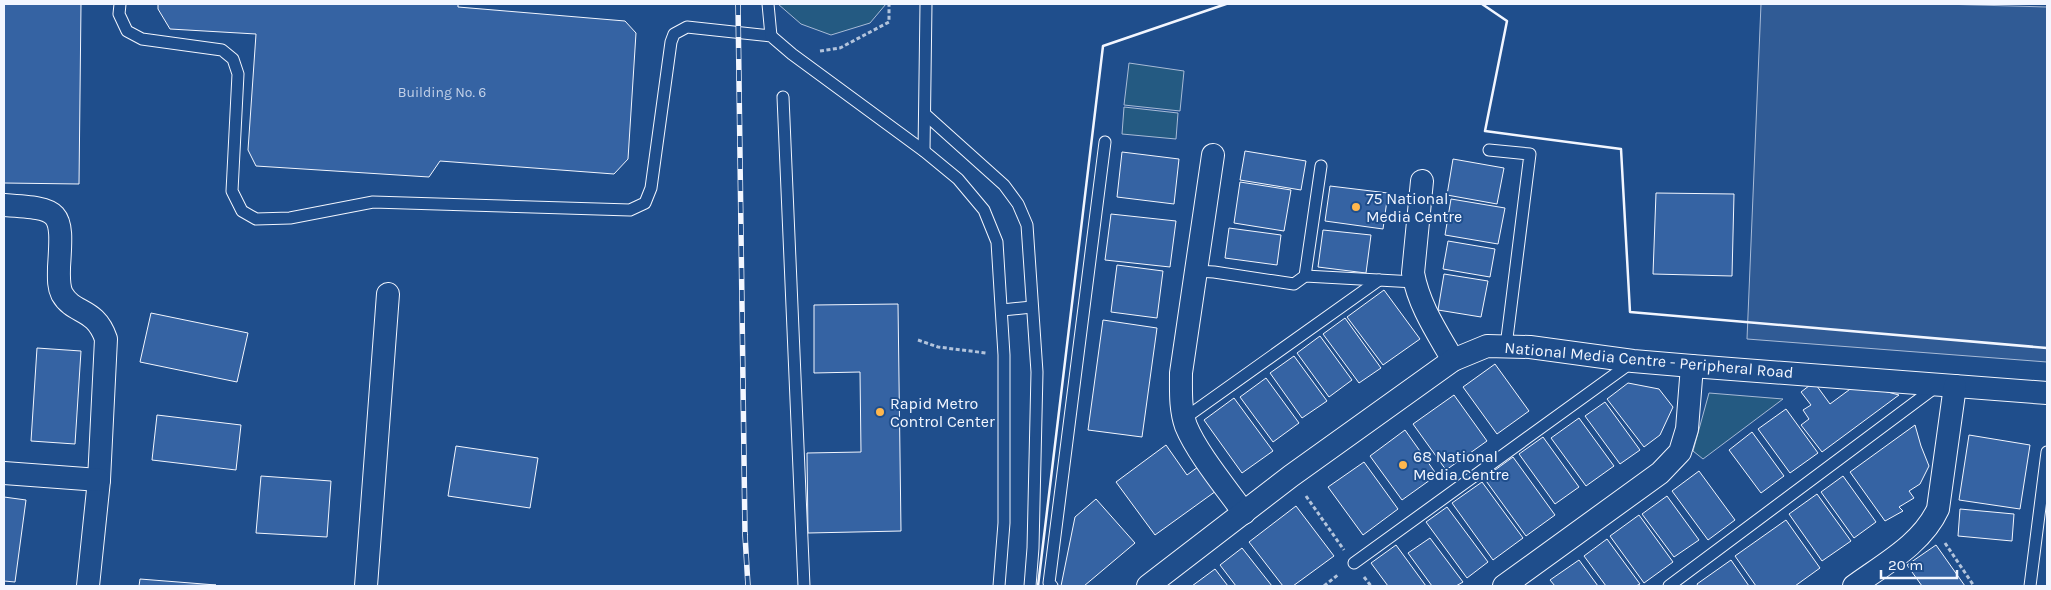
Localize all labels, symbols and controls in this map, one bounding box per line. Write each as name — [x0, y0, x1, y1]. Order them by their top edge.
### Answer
house number: Building No. 6 — [398, 84, 486, 101]
place label: 75 National Media Centre — [1366, 189, 1462, 226]
marker: 75 National Media Centre — [1350, 201, 1362, 213]
street label: National Media Centre - Peripheral Road — [1504, 338, 1794, 382]
place label: Rapid Metro Control Center — [890, 394, 995, 431]
marker: Rapid Metro Control Center — [874, 406, 886, 418]
place label: 68 National Media Centre — [1413, 447, 1509, 484]
marker: 68 National Media Centre — [1397, 459, 1409, 471]
scale bar — [1881, 548, 1957, 580]
text: 20 m — [1888, 556, 1923, 574]

